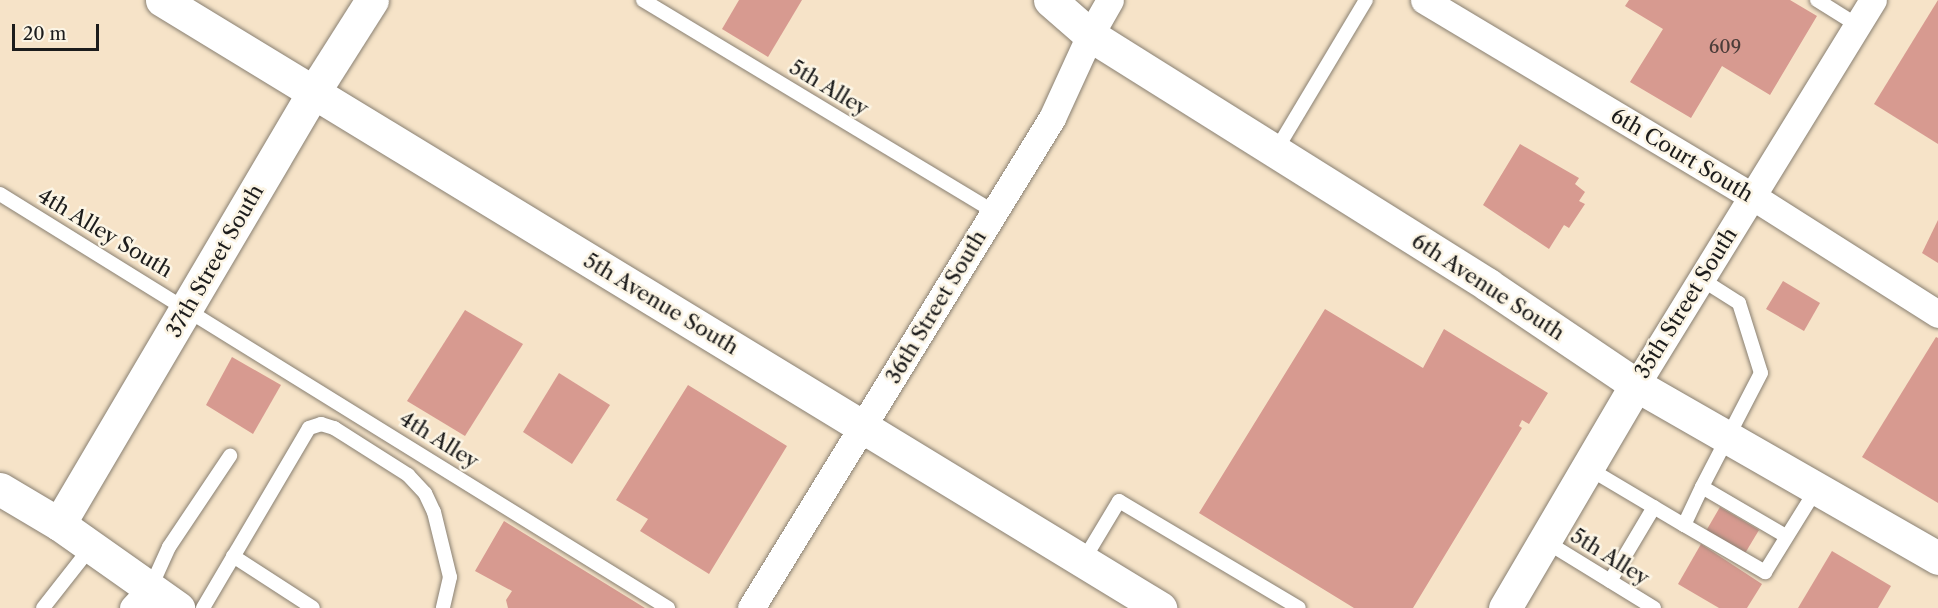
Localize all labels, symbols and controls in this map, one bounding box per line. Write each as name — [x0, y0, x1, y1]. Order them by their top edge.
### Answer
scale bar — [15, 12, 102, 50]
text: 20 m — [23, 23, 66, 45]
house number: 609 — [1709, 36, 1741, 58]
street label: 5th Alley — [785, 54, 873, 122]
street label: 6th Court South — [1606, 103, 1758, 207]
street label: 37th Street South — [161, 180, 269, 342]
street label: 4th Alley South — [33, 183, 177, 283]
street label: 35th Street South — [1629, 223, 1743, 383]
street label: 36th Street South — [880, 226, 992, 388]
street label: 6th Avenue South — [1407, 228, 1569, 346]
street label: 5th Avenue South — [579, 248, 743, 360]
street label: 4th Alley — [394, 406, 484, 474]
street label: 5th Alley — [1566, 523, 1654, 591]

